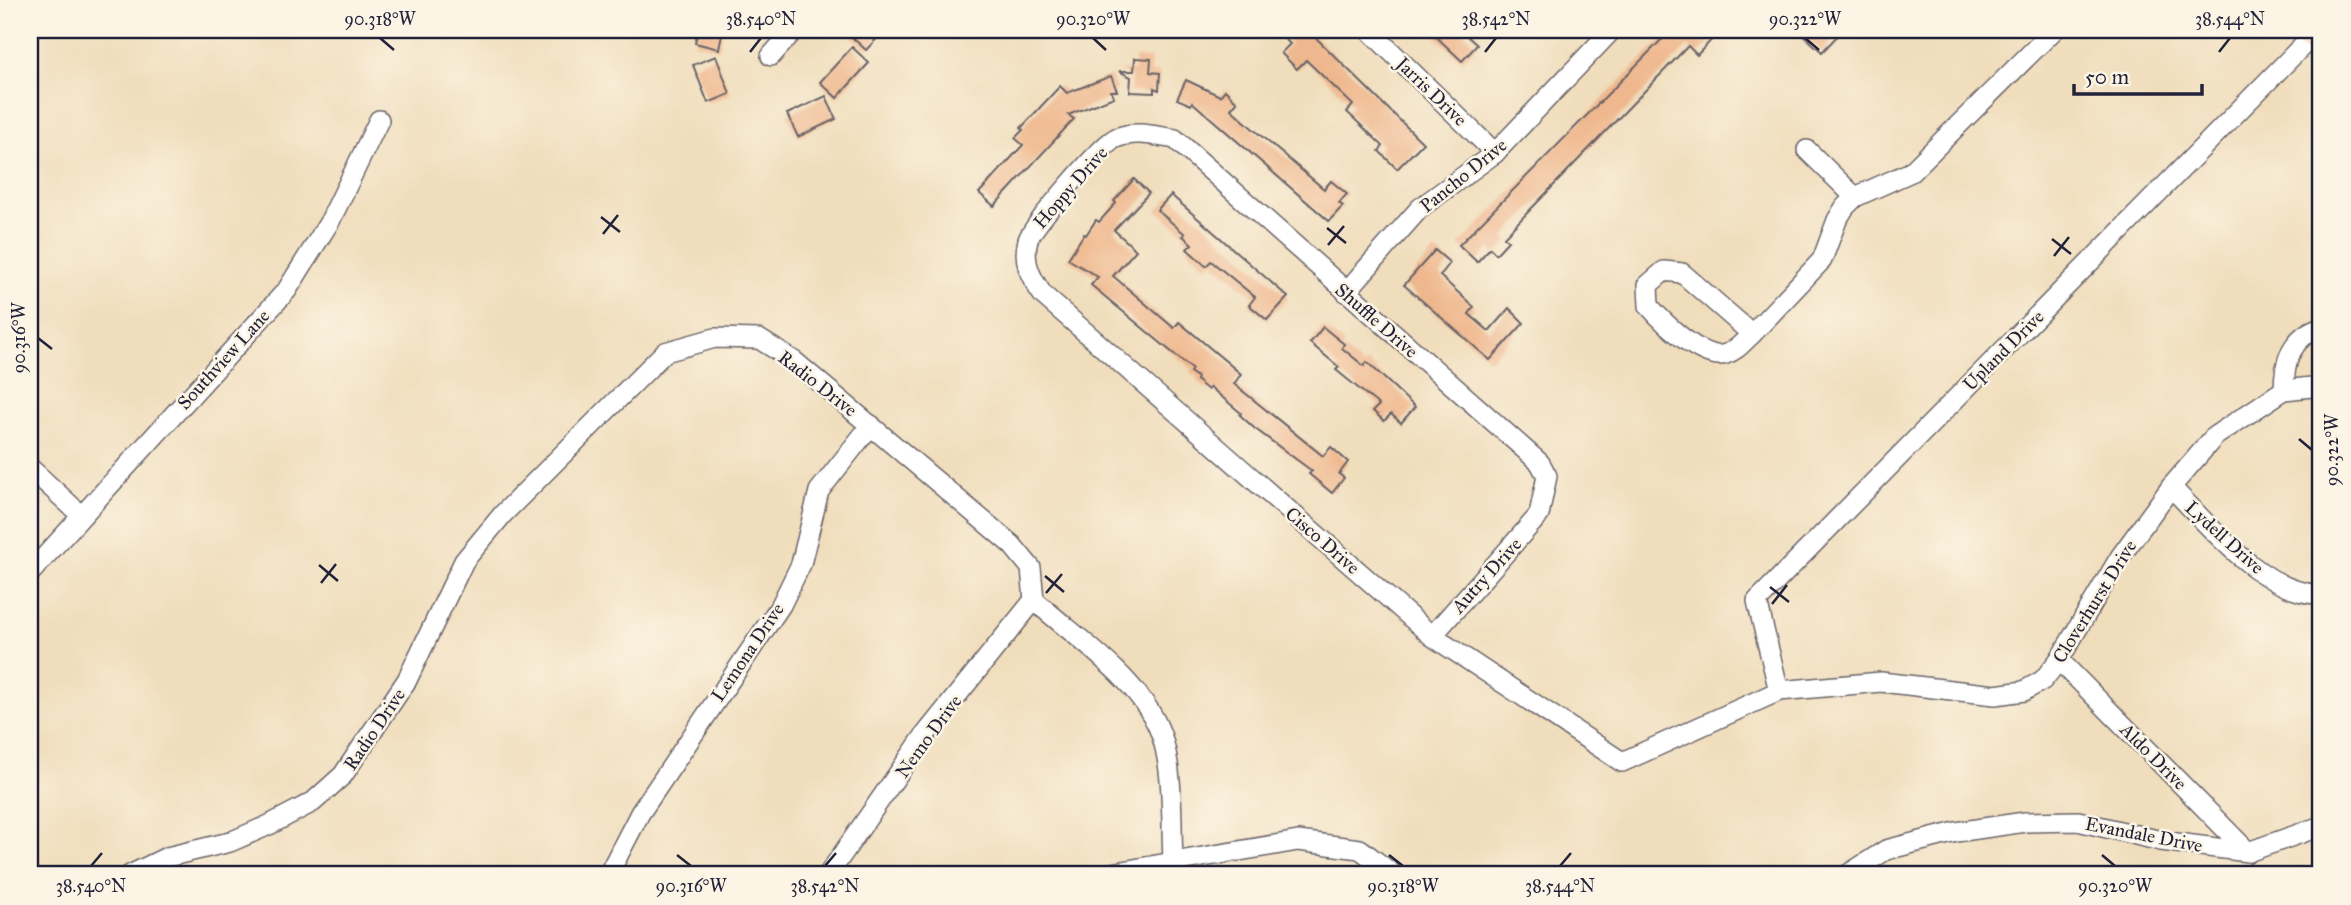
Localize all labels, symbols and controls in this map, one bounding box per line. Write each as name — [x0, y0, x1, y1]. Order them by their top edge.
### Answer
text: 90.318°W — [344, 8, 417, 30]
text: 38.540°N — [726, 8, 796, 30]
text: 90.320°W — [1056, 8, 1131, 30]
text: 38.542°N — [1462, 8, 1530, 30]
text: 90.322°W — [1769, 8, 1842, 30]
text: 38.544°N — [2195, 8, 2265, 30]
street label: Jarris Drive — [1389, 51, 1472, 132]
scale bar — [2074, 52, 2202, 96]
text: 50 m — [2085, 64, 2130, 90]
street label: Pancho Drive — [1415, 133, 1511, 217]
street label: Hoppy Drive — [1028, 141, 1112, 233]
street label: Shuffle Drive — [1330, 278, 1423, 363]
text: 90.316°W — [8, 302, 30, 373]
street label: Southview Lane — [172, 304, 274, 414]
street label: Upland Drive — [1958, 305, 2049, 396]
street label: Radio Drive — [774, 345, 862, 421]
text: 90.322°W — [2321, 413, 2343, 486]
street label: Lydell Drive — [2180, 496, 2269, 579]
street label: Cisco Drive — [1281, 502, 1365, 579]
street label: Autry Drive — [1446, 533, 1526, 619]
street label: Cloverhurst Drive — [2047, 535, 2142, 667]
street label: Lemona Drive — [706, 599, 789, 706]
street label: Radio Drive — [339, 684, 410, 775]
street label: Nemo Drive — [890, 690, 966, 782]
street label: Aldo Drive — [2115, 717, 2192, 795]
street label: Evandale Drive — [2083, 812, 2205, 857]
text: 38.540°N — [56, 875, 126, 897]
text: 90.316°W — [656, 875, 727, 897]
text: 38.542°N — [791, 875, 859, 897]
text: 90.318°W — [1367, 875, 1440, 897]
text: 38.544°N — [1525, 875, 1595, 897]
text: 90.320°W — [2078, 875, 2153, 897]

